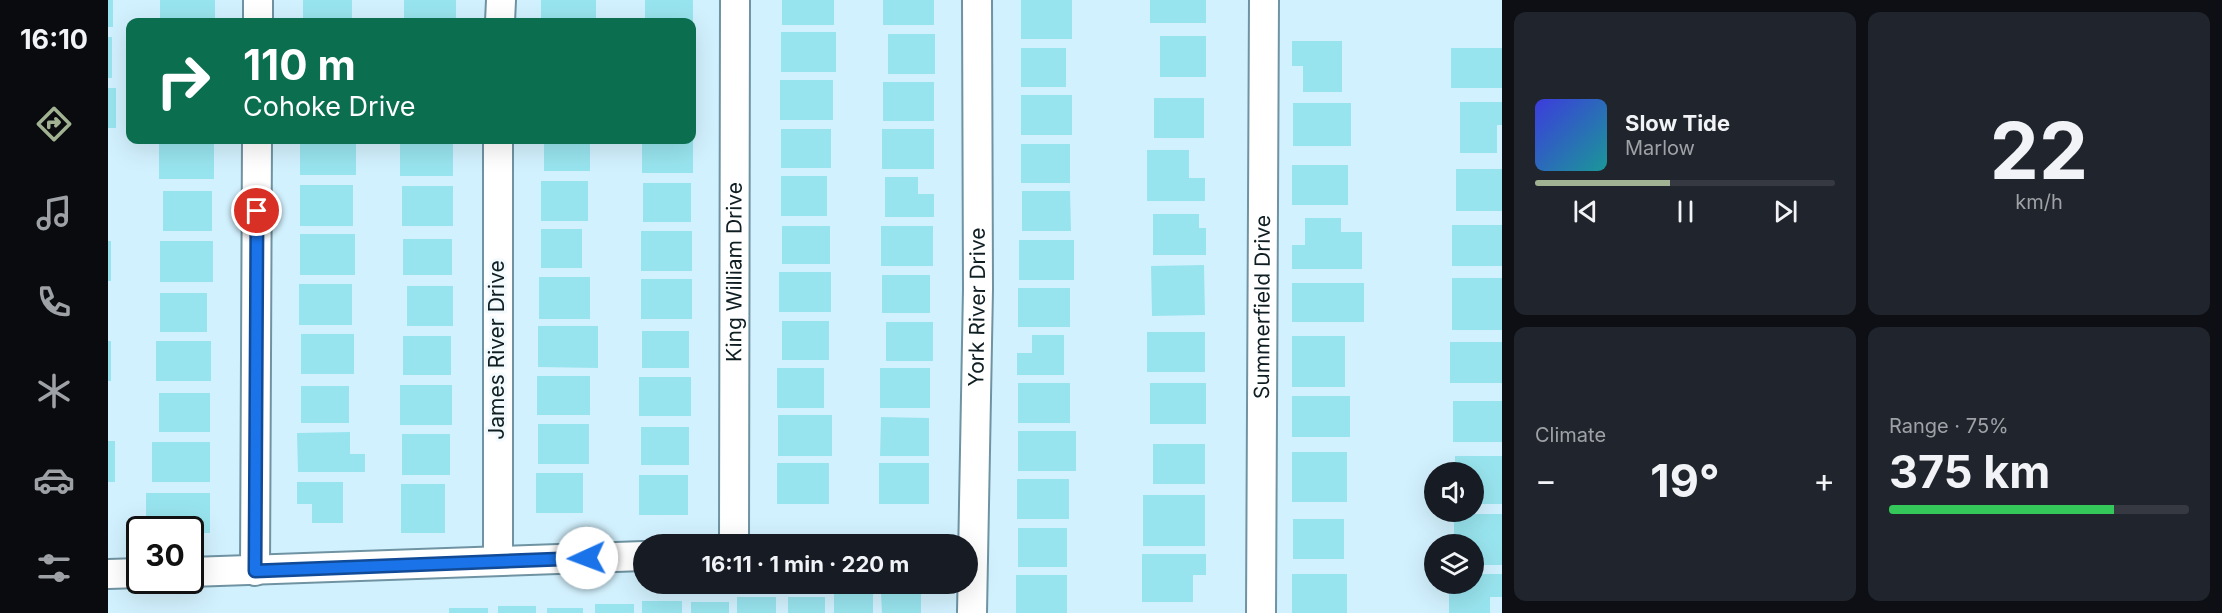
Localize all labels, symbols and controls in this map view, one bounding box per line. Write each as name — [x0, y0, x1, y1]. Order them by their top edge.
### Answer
text: 16:10 — [20, 23, 88, 56]
text: 110 m — [243, 39, 356, 90]
icon: right — [144, 42, 222, 120]
text: Cohoke Drive — [243, 90, 416, 123]
icon: directions — [33, 103, 75, 145]
text: 22 — [1990, 103, 2088, 198]
text: Slow Tide — [1625, 110, 1730, 136]
text: Marlow — [1625, 136, 1695, 160]
street label: King William Drive — [721, 182, 747, 362]
pin — [231, 185, 282, 236]
text: km/h — [2015, 190, 2063, 214]
icon: music — [33, 192, 75, 234]
icon: arrive — [240, 194, 273, 227]
icon: previous — [1569, 195, 1602, 228]
icon: pause — [1669, 195, 1702, 228]
icon: next — [1769, 195, 1802, 228]
street label: Summerfield Drive — [1249, 215, 1275, 399]
street label: York River Drive — [963, 227, 990, 387]
street label: James River Drive — [484, 260, 509, 440]
icon: phone — [33, 281, 75, 323]
icon: climate — [33, 370, 75, 412]
text: Range · 75% — [1889, 414, 2009, 438]
text: Climate — [1535, 423, 1606, 447]
text: 375 km — [1889, 444, 2050, 499]
text: 19° — [1650, 453, 1720, 508]
icon: car — [33, 459, 75, 501]
text: − — [1535, 460, 1557, 500]
text: + — [1813, 460, 1835, 500]
map controls — [1424, 462, 1484, 594]
button: sound — [1424, 462, 1484, 522]
speed limit sign: 30 — [126, 516, 204, 594]
position arrow — [555, 526, 619, 590]
button: layers — [1424, 534, 1484, 594]
icon: filters — [33, 547, 75, 589]
text: 16:11 · 1 min · 220 m — [702, 551, 909, 577]

